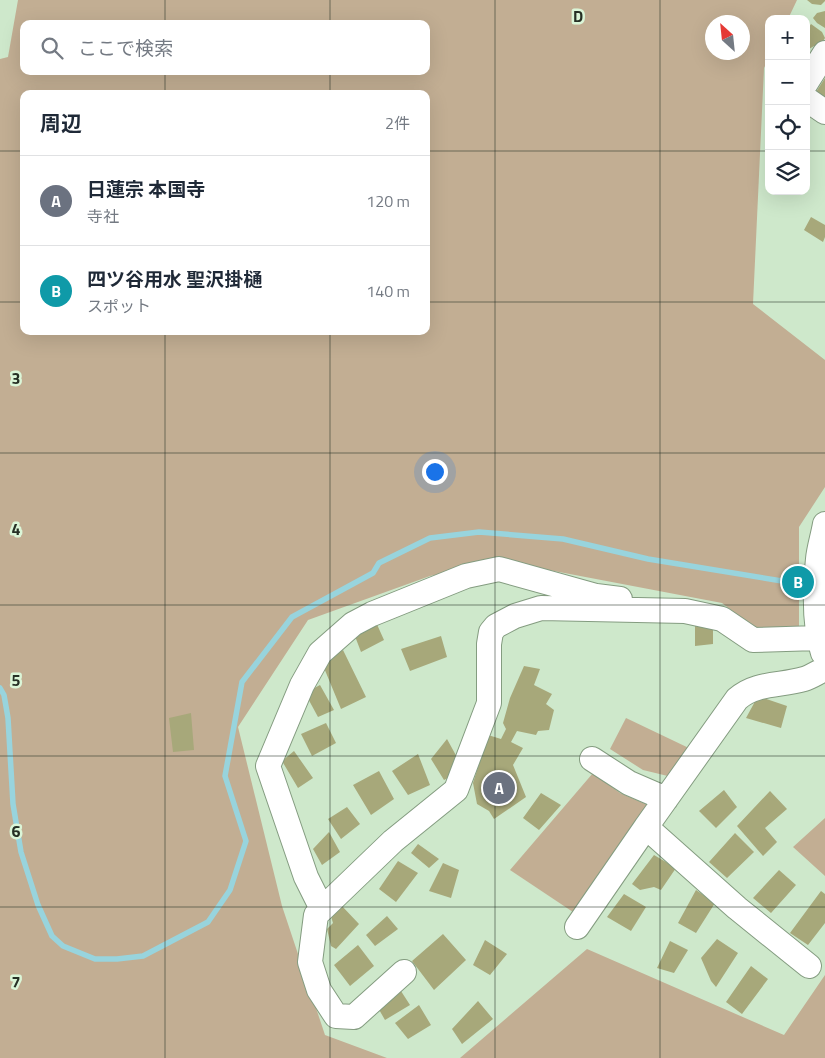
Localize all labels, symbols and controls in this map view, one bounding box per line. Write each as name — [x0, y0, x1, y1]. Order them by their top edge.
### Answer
text: D — [573, 4, 583, 28]
north arrow — [705, 15, 750, 60]
map controls — [765, 15, 810, 195]
button: + — [765, 15, 810, 60]
search box — [20, 20, 430, 75]
text: ここで検索 — [78, 33, 173, 62]
icon: search — [38, 34, 66, 62]
button: − — [765, 60, 810, 105]
button: locate — [765, 105, 810, 150]
text: 周辺 — [40, 107, 82, 139]
text: 2件 — [385, 111, 410, 135]
button: layers — [765, 150, 810, 195]
text: 日蓮宗 本国寺 — [87, 174, 205, 203]
text: A — [51, 189, 61, 213]
text: 120 m — [366, 189, 410, 213]
text: 寺社 — [87, 204, 119, 228]
text: 四ツ谷用水 聖沢掛樋 — [87, 264, 262, 293]
text: B — [51, 279, 61, 303]
text: 140 m — [366, 279, 410, 303]
text: スポット — [87, 294, 151, 318]
text: 3 — [12, 366, 20, 390]
your location — [422, 459, 448, 485]
text: 4 — [12, 517, 21, 541]
pin: B — [782, 563, 814, 601]
text: 5 — [12, 668, 21, 692]
pin: A — [483, 769, 515, 807]
text: 6 — [12, 819, 21, 843]
text: 7 — [12, 970, 20, 994]

